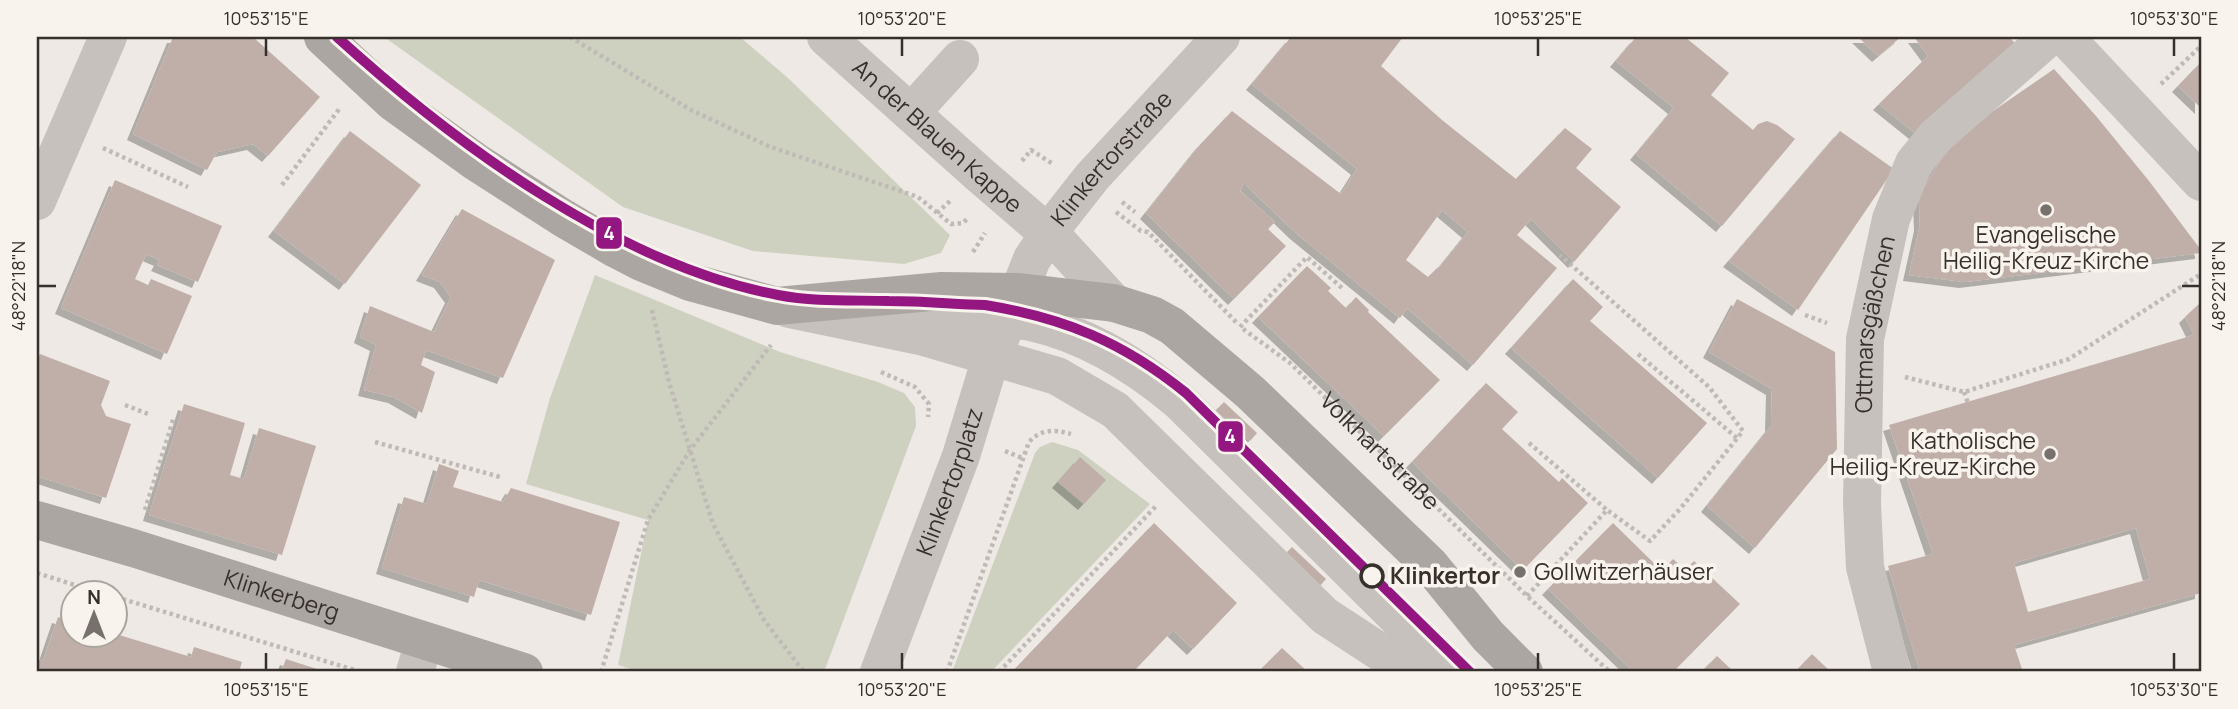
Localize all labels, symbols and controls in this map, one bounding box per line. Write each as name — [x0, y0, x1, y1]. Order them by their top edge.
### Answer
text: 10°53'15"E — [223, 6, 309, 30]
text: 10°53'20"E — [858, 6, 946, 30]
text: 10°53'25"E — [1494, 6, 1582, 30]
text: 10°53'30"E — [2130, 6, 2218, 30]
street label: An der Blauen Kappe — [846, 51, 1030, 220]
street label: Klinkertorstraße — [1042, 83, 1179, 232]
marker: Evangelische Heilig-Kreuz-Kirche — [2038, 202, 2054, 218]
line badge: 4 — [595, 216, 623, 250]
place label: Evangelische Heilig-Kreuz-Kirche — [1943, 218, 2149, 276]
text: 4 — [603, 220, 615, 246]
street label: Ottmarsgäßchen — [1847, 233, 1902, 413]
text: 48°22'18"N — [6, 241, 30, 331]
text: 48°22'18"N — [2206, 241, 2230, 331]
street label: Volkhartstraße — [1314, 385, 1447, 517]
street label: Klinkertorplatz — [908, 404, 990, 560]
line badge: 4 — [1217, 420, 1244, 453]
text: 4 — [1224, 423, 1236, 449]
place label: Katholische Heilig-Kreuz-Kirche — [1830, 424, 2036, 482]
marker: Katholische Heilig-Kreuz-Kirche — [2042, 446, 2058, 462]
place label: Gollwitzerhäuser — [1534, 555, 1714, 587]
place label: Klinkertor — [1390, 559, 1500, 591]
street label: Klinkerberg — [220, 561, 344, 628]
marker: Klinkertor — [1360, 564, 1384, 588]
marker: Gollwitzerhäuser — [1512, 564, 1528, 580]
north arrow — [60, 580, 130, 650]
text: N — [87, 584, 101, 610]
text: 10°53'15"E — [223, 677, 309, 701]
text: 10°53'20"E — [858, 677, 946, 701]
text: 10°53'25"E — [1494, 677, 1582, 701]
text: 10°53'30"E — [2130, 677, 2218, 701]

